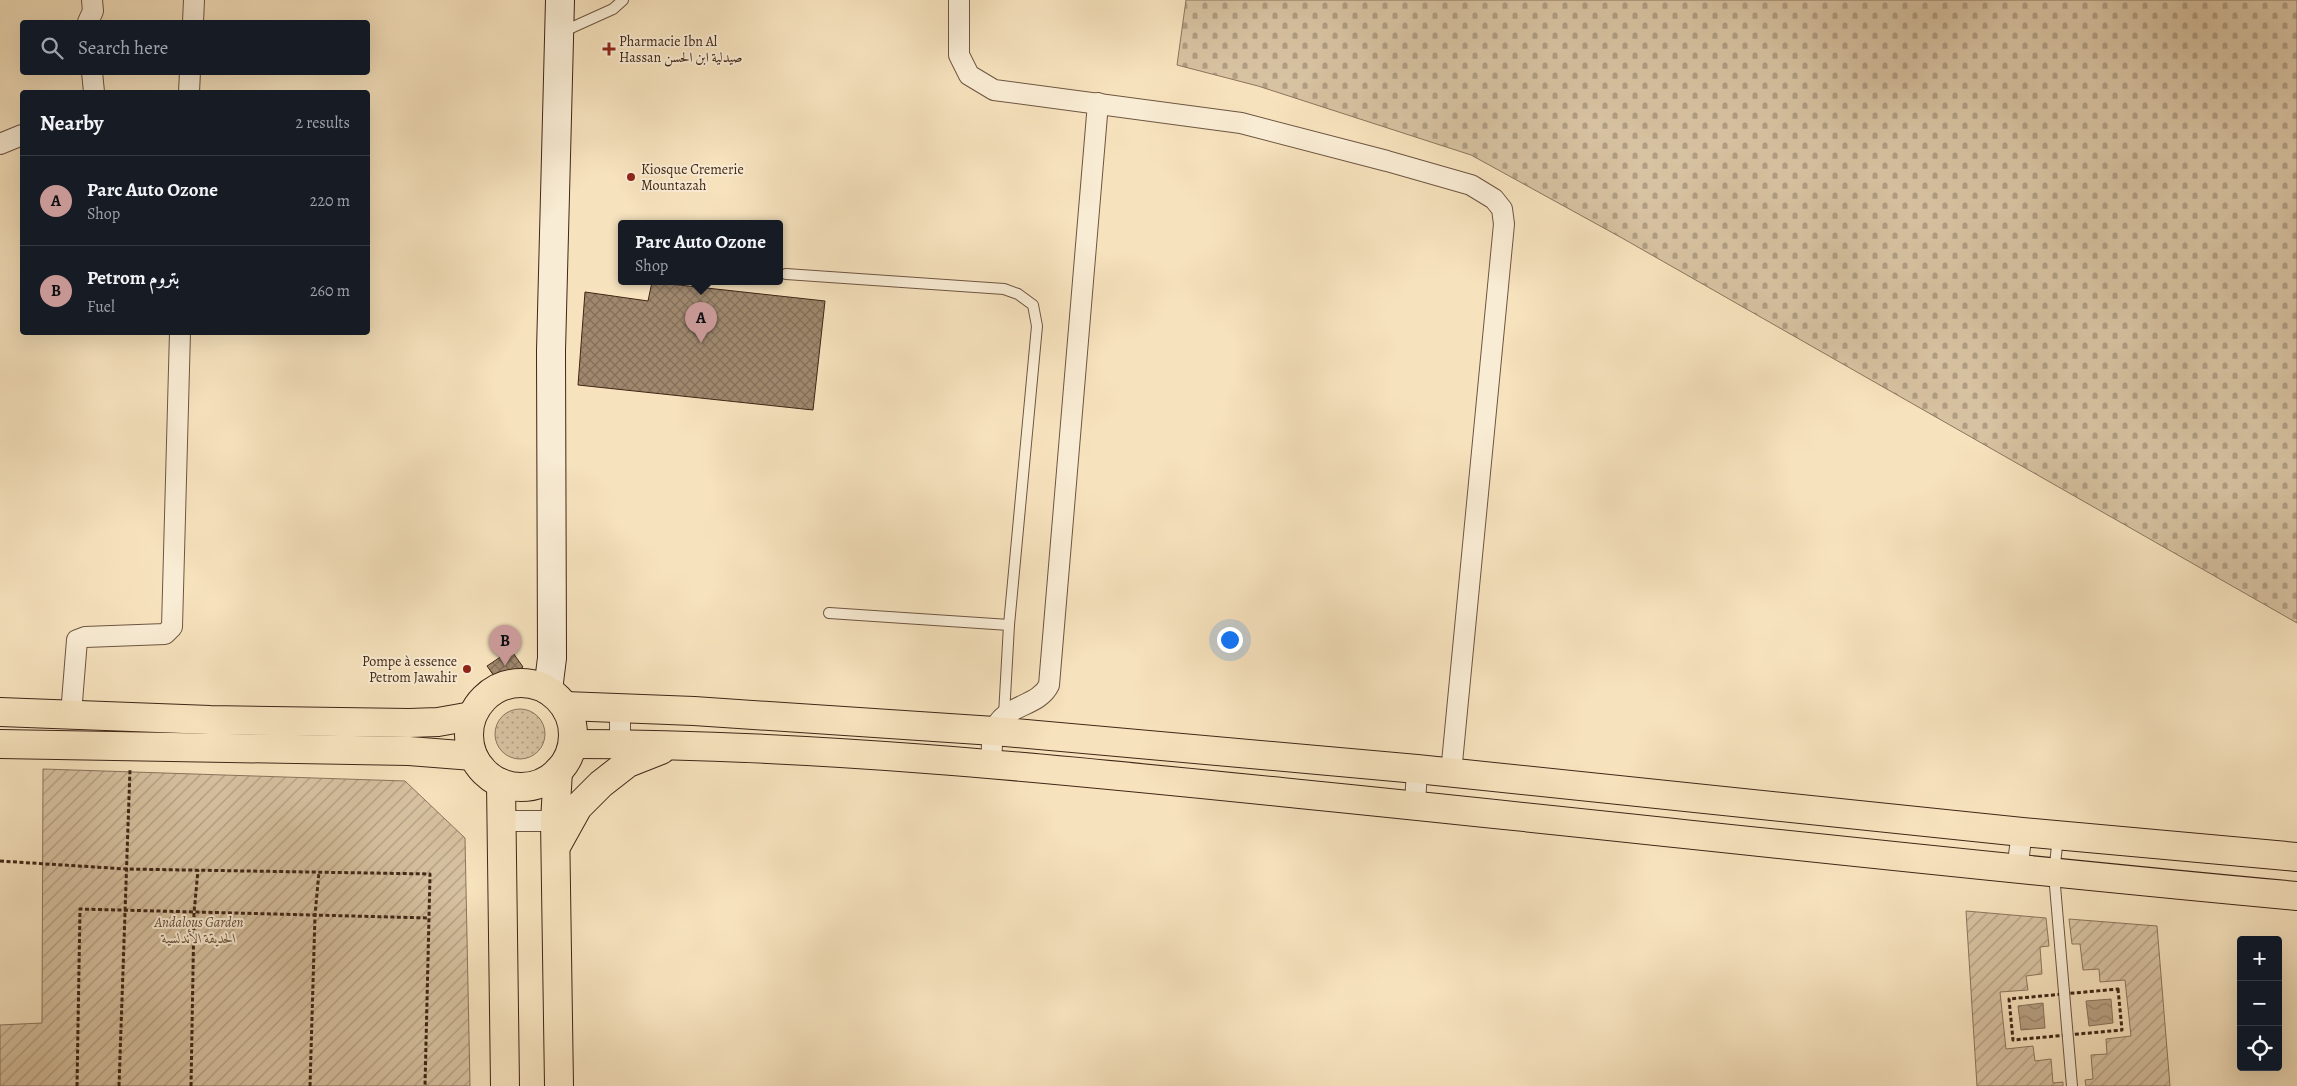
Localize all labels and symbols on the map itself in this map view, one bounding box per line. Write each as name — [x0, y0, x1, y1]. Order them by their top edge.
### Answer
place label: Pharmacie Ibn Al Hassan صيدلية ابن الحسن — [619, 32, 742, 67]
marker: Pharmacie Ibn Al Hassan صيدلية ابن الحسن — [603, 43, 615, 55]
place label: Kiosque Cremerie Mountazah — [641, 160, 744, 195]
marker: Kiosque Cremerie Mountazah — [625, 171, 637, 183]
pin: A — [685, 302, 717, 343]
pin: B — [489, 625, 521, 666]
your location — [1217, 627, 1243, 653]
place label: Pompe à essence Petrom Jawahir — [362, 652, 458, 687]
marker: Pompe à essence Petrom Jawahir — [461, 663, 473, 675]
park label: Andalous Garden الحديقة الأندلسية — [154, 913, 243, 948]

